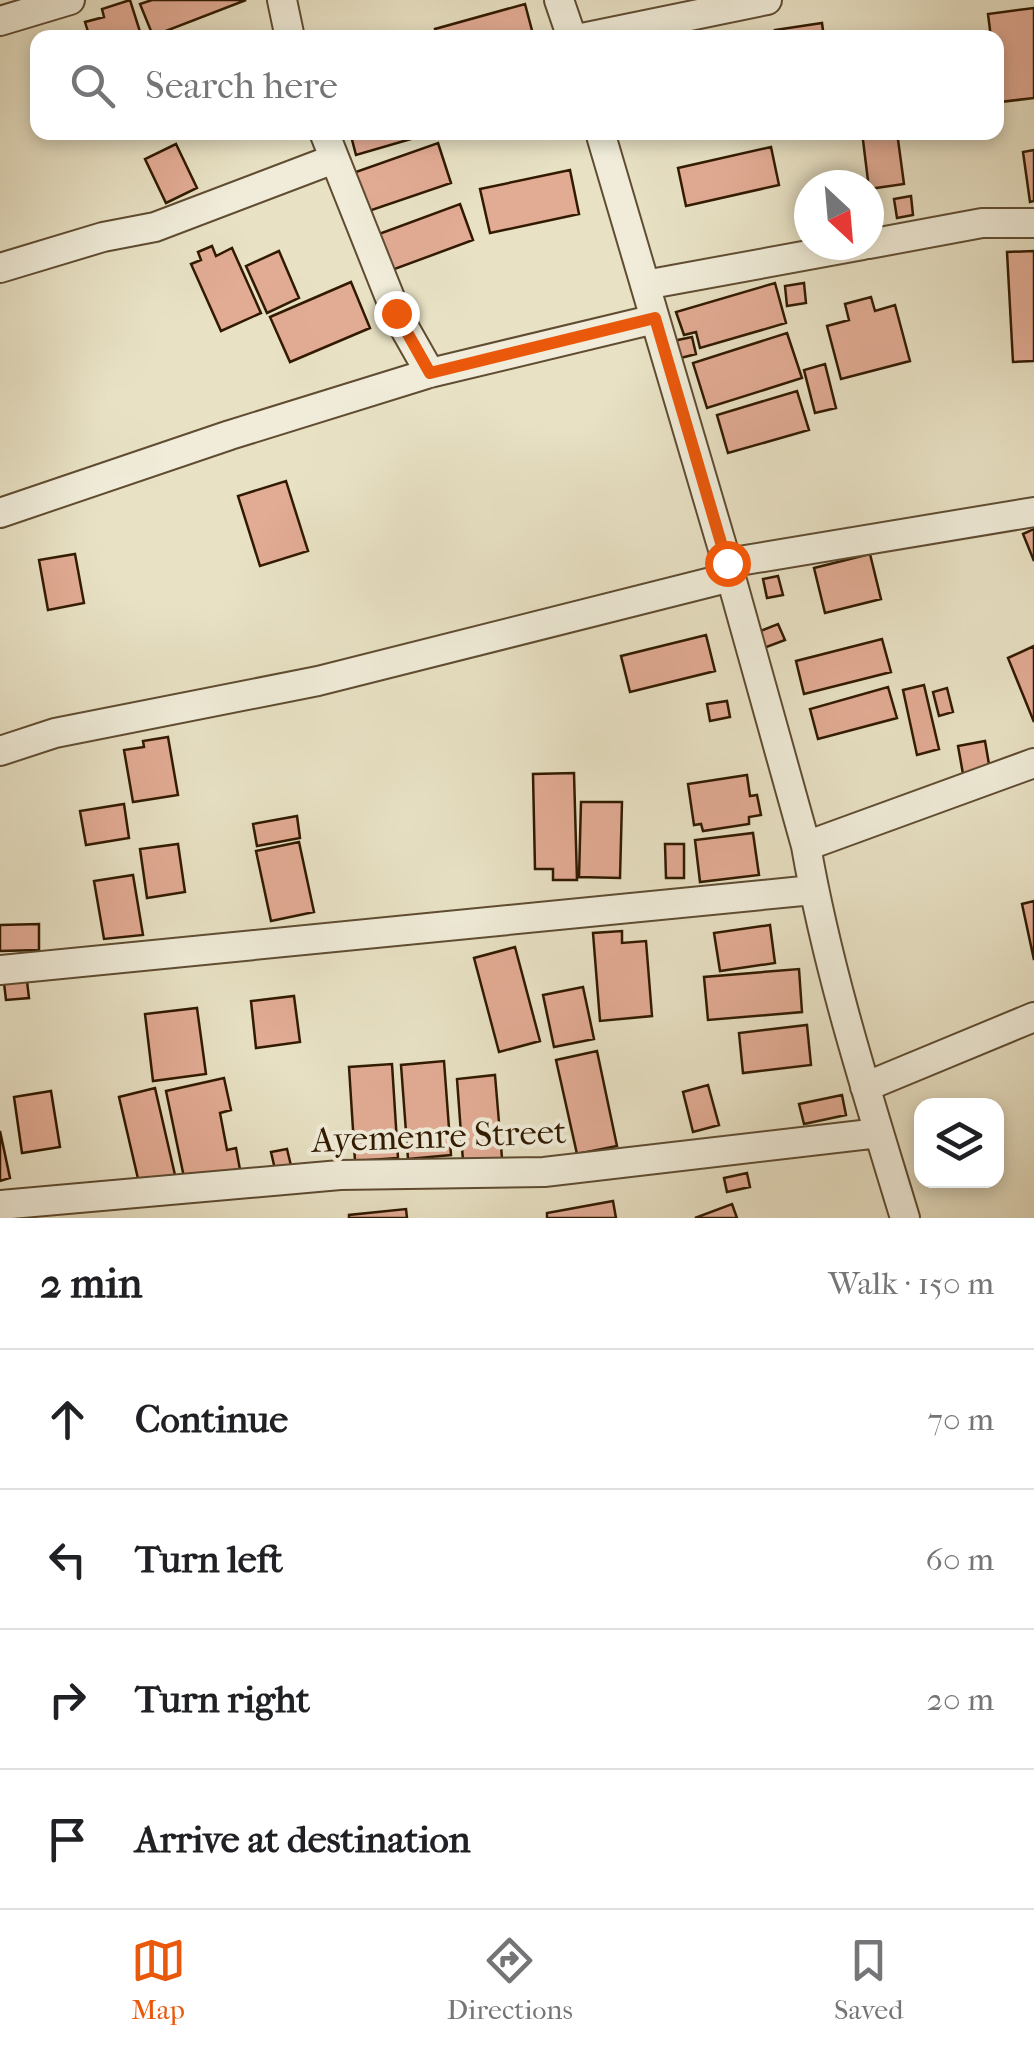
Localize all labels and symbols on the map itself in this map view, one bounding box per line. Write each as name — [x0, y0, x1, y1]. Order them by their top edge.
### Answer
north arrow — [794, 170, 884, 260]
route end — [374, 291, 420, 337]
route start — [705, 541, 751, 587]
street label: Ayemenre Street — [309, 1111, 568, 1161]

